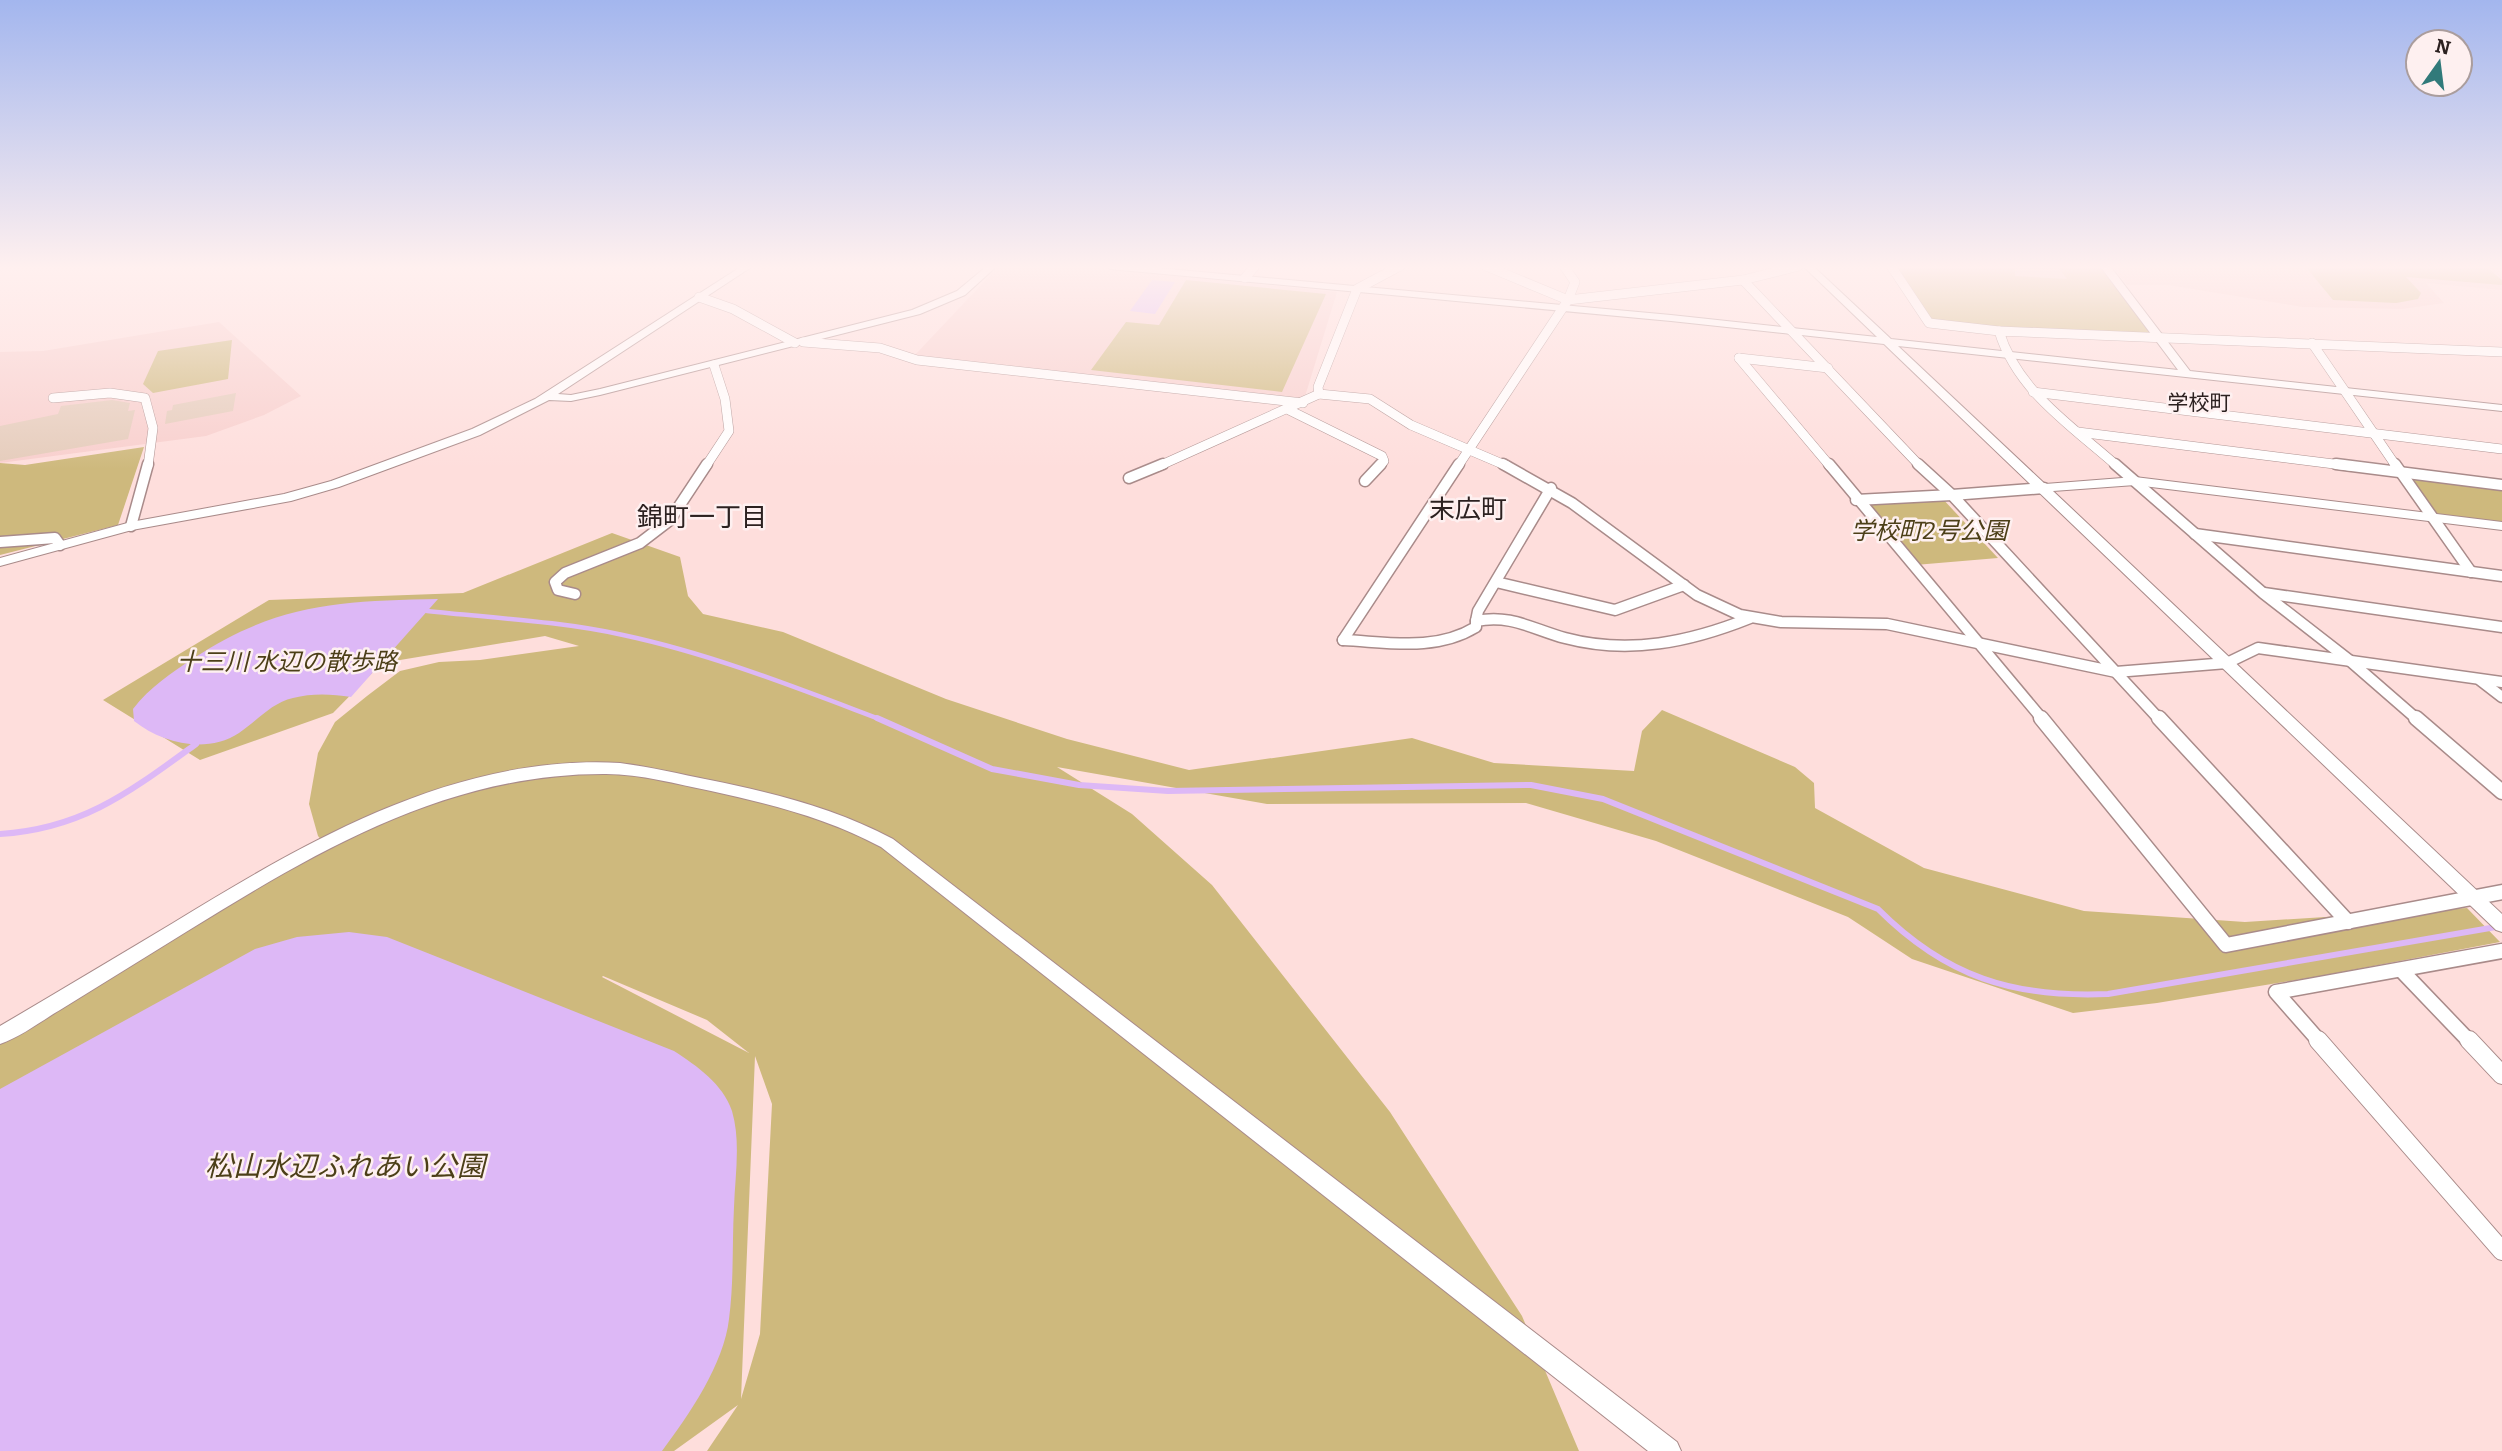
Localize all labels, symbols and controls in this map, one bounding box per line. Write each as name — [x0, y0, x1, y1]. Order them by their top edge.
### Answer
north arrow — [2404, 28, 2474, 98]
text: N — [2433, 34, 2453, 60]
district label: 学校町 — [2168, 390, 2231, 416]
district label: 末広町 — [1429, 494, 1507, 525]
district label: 錦町一丁目 — [637, 502, 767, 533]
park label: 学校町2号公園 — [1851, 517, 2010, 545]
park label: 十三川 水辺の散歩路 — [177, 648, 399, 676]
park label: 松山水辺ふれあい公園 — [205, 1150, 489, 1183]

